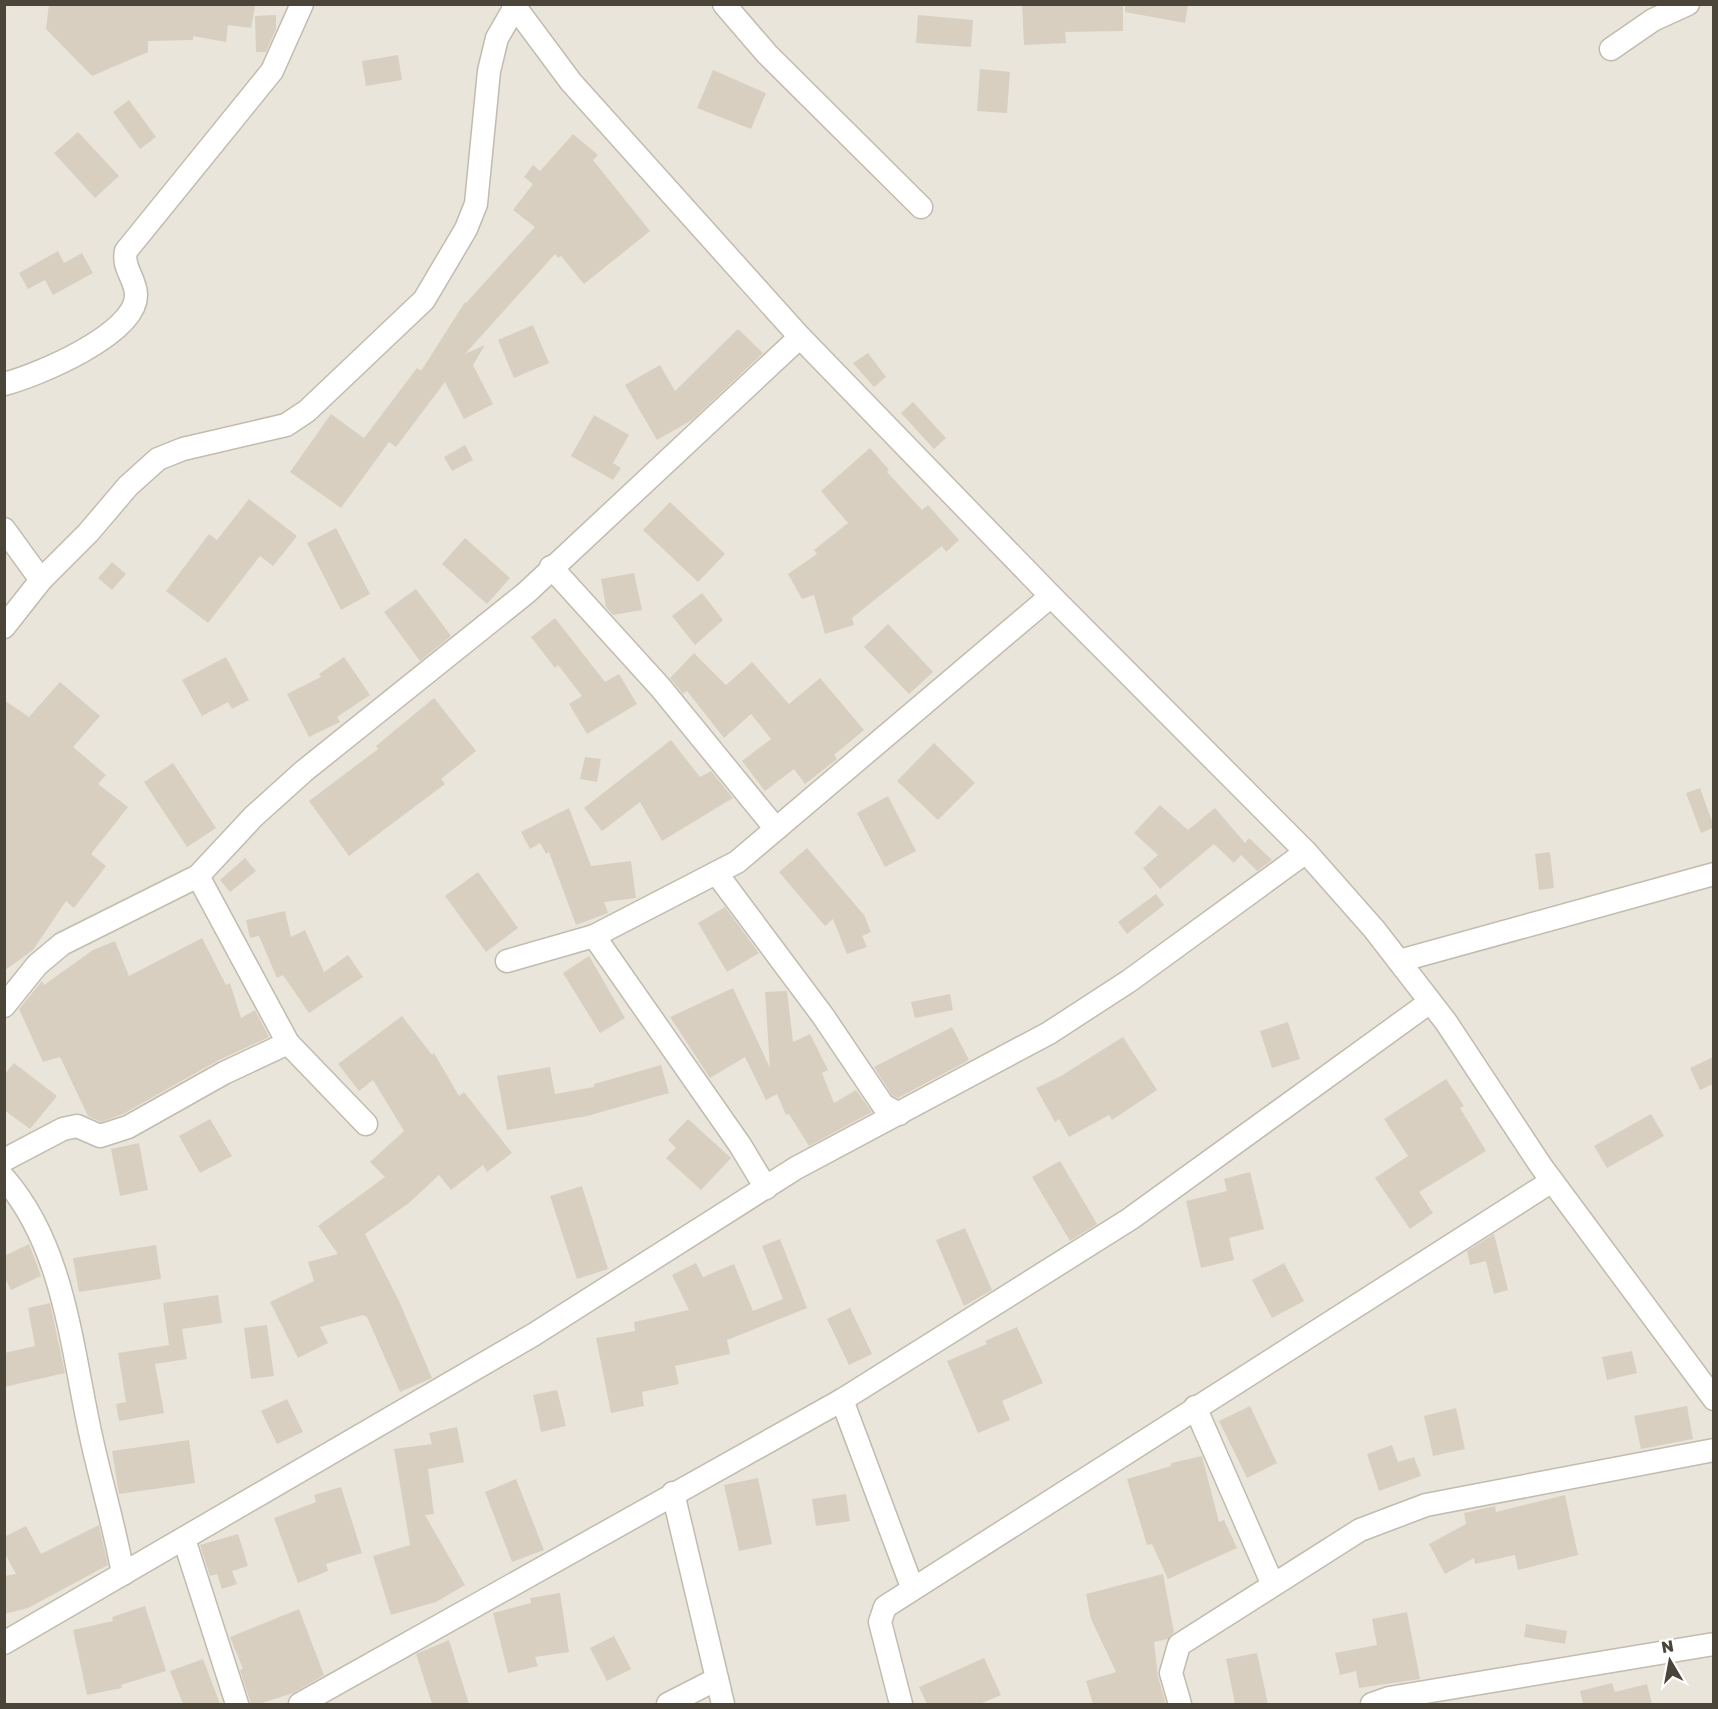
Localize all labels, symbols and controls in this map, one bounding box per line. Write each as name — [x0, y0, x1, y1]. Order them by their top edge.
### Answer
north arrow — [1640, 1631, 1700, 1691]
text: N — [1660, 1635, 1675, 1657]

